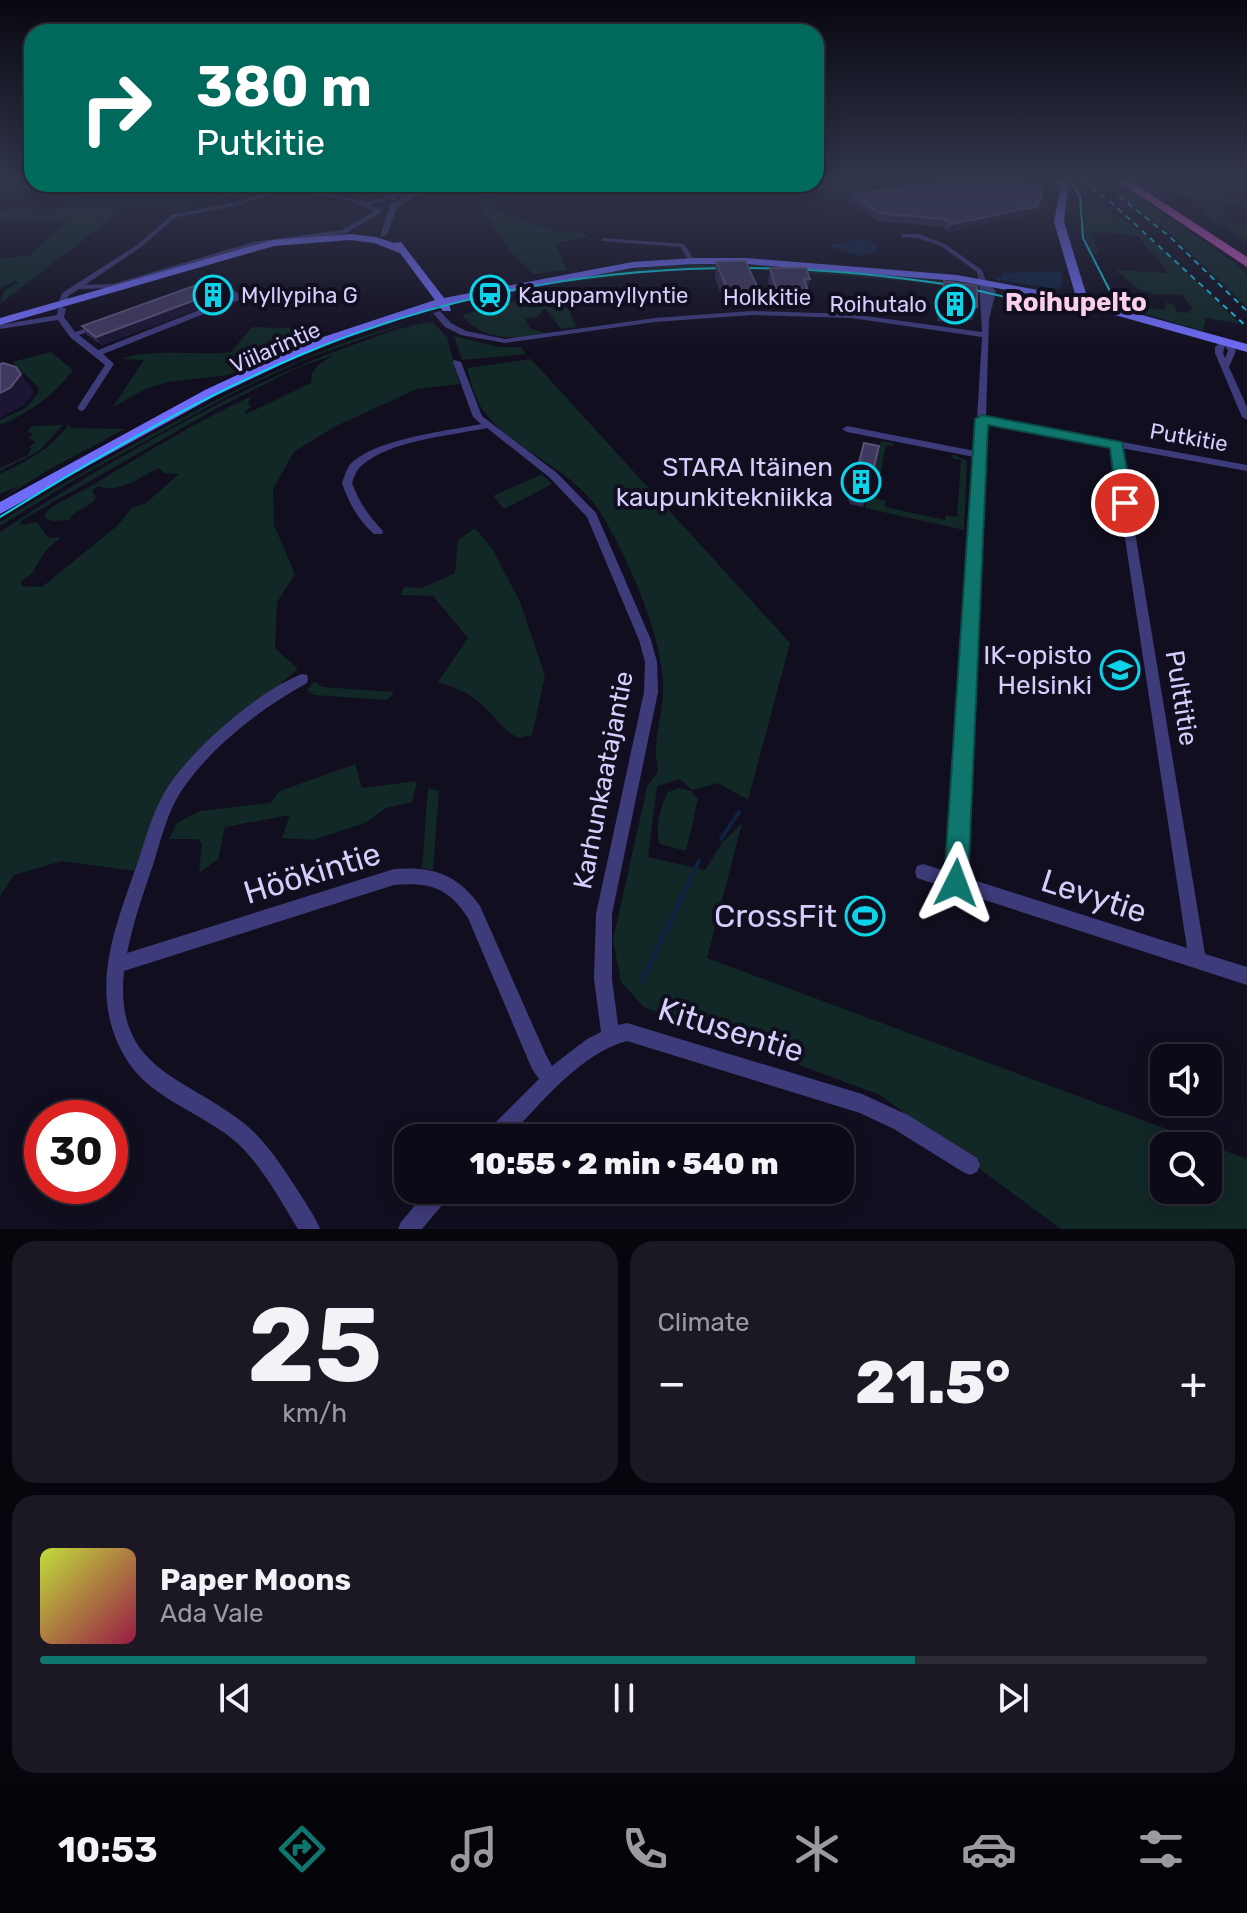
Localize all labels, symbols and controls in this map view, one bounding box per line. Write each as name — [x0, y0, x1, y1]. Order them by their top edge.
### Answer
text: 380 m — [196, 54, 372, 120]
icon: right — [64, 56, 168, 160]
text: Putkitie — [196, 121, 325, 164]
building icon: Myllypiha G — [192, 274, 234, 316]
station icon: Kauppamyllyntie — [469, 274, 511, 316]
place label: Myllypiha G — [241, 282, 358, 309]
place label: Kauppamyllyntie — [518, 282, 688, 309]
building icon: Roihutalo — [934, 283, 976, 325]
street label: Holkkitie — [723, 284, 811, 311]
district label: Roihupelto — [1005, 287, 1147, 318]
place label: Roihutalo — [829, 291, 927, 318]
street label: Viilarintie — [226, 316, 324, 379]
street label: Putkitie — [1148, 417, 1230, 458]
place label: STARA Itäinen kaupunkitekniikka — [616, 452, 833, 513]
building icon: STARA Itäinen kaupunkitekniikka — [840, 461, 882, 503]
pin — [1091, 469, 1159, 537]
icon: arrive — [1103, 481, 1147, 525]
place label: IK-opisto Helsinki — [983, 640, 1092, 701]
street label: Pulttitie — [1159, 648, 1204, 748]
school or university icon: IK-opisto Helsinki — [1099, 649, 1141, 691]
street label: Karhunkaatajantie — [567, 669, 640, 892]
street label: Höökintie — [239, 834, 385, 912]
position arrow — [914, 841, 998, 925]
street label: Levytie — [1036, 861, 1152, 931]
sports icon: CrossFit — [844, 895, 886, 937]
place label: CrossFit — [714, 897, 837, 935]
street label: Kitusentie — [654, 990, 808, 1070]
map controls — [1150, 1044, 1222, 1204]
button: sound — [1150, 1044, 1222, 1116]
speed limit sign: 30 — [24, 1100, 128, 1204]
button: search — [1150, 1132, 1222, 1204]
text: 10:55 · 2 min · 540 m — [470, 1146, 778, 1182]
text: 25 — [247, 1284, 382, 1407]
text: Climate — [658, 1307, 750, 1338]
text: 21.5° — [855, 1347, 1011, 1418]
text: − — [658, 1357, 686, 1409]
text: + — [1180, 1357, 1207, 1409]
text: km/h — [282, 1398, 347, 1429]
text: Paper Moons — [160, 1562, 351, 1598]
text: Ada Vale — [160, 1598, 264, 1629]
icon: previous — [213, 1676, 257, 1720]
icon: pause — [602, 1676, 646, 1720]
icon: next — [991, 1676, 1035, 1720]
icon: directions — [274, 1821, 330, 1877]
icon: music — [446, 1821, 502, 1877]
icon: phone — [617, 1821, 673, 1877]
icon: climate — [789, 1821, 845, 1877]
icon: car — [961, 1821, 1017, 1877]
icon: filters — [1133, 1821, 1189, 1877]
text: 10:53 — [58, 1828, 158, 1871]

